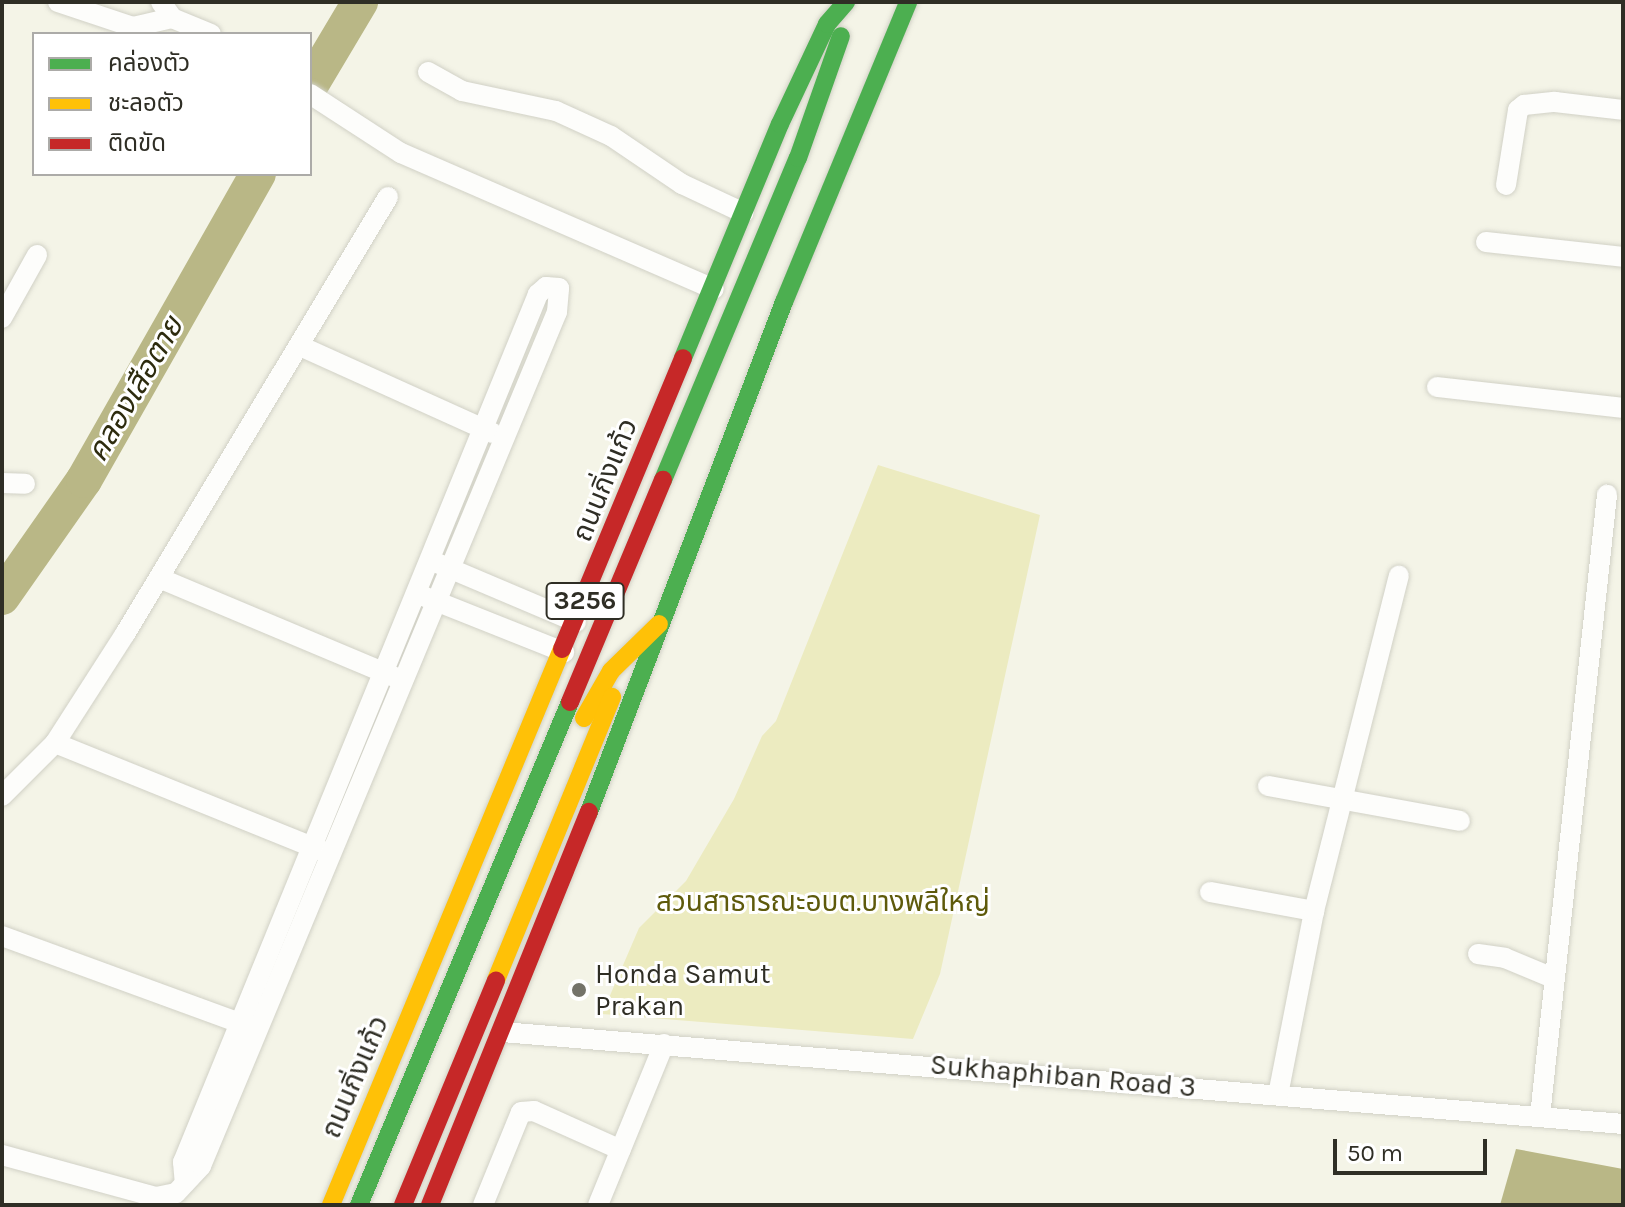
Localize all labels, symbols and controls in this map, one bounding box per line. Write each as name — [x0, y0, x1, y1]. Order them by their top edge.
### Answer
legend — [32, 32, 312, 176]
text: คล่องตัว — [108, 49, 190, 77]
text: ชะลอตัว — [108, 89, 184, 117]
text: ติดขัด — [108, 129, 166, 157]
water label: คลองเสือตาย — [79, 310, 191, 468]
street label: ถนนกิ่งแก้ว — [565, 414, 645, 546]
road number: 3256 — [545, 579, 625, 623]
park label: สวนสาธารณะอบต.บางพลีใหญ่ — [656, 885, 990, 919]
place label: Honda Samut Prakan — [595, 957, 771, 1023]
marker: Honda Samut Prakan — [570, 981, 588, 999]
street label: ถนนกิ่งแก้ว — [314, 1011, 396, 1143]
street label: Sukhaphiban Road 3 — [929, 1048, 1197, 1104]
scale bar — [1337, 1123, 1491, 1173]
text: 50 m — [1347, 1139, 1403, 1167]

